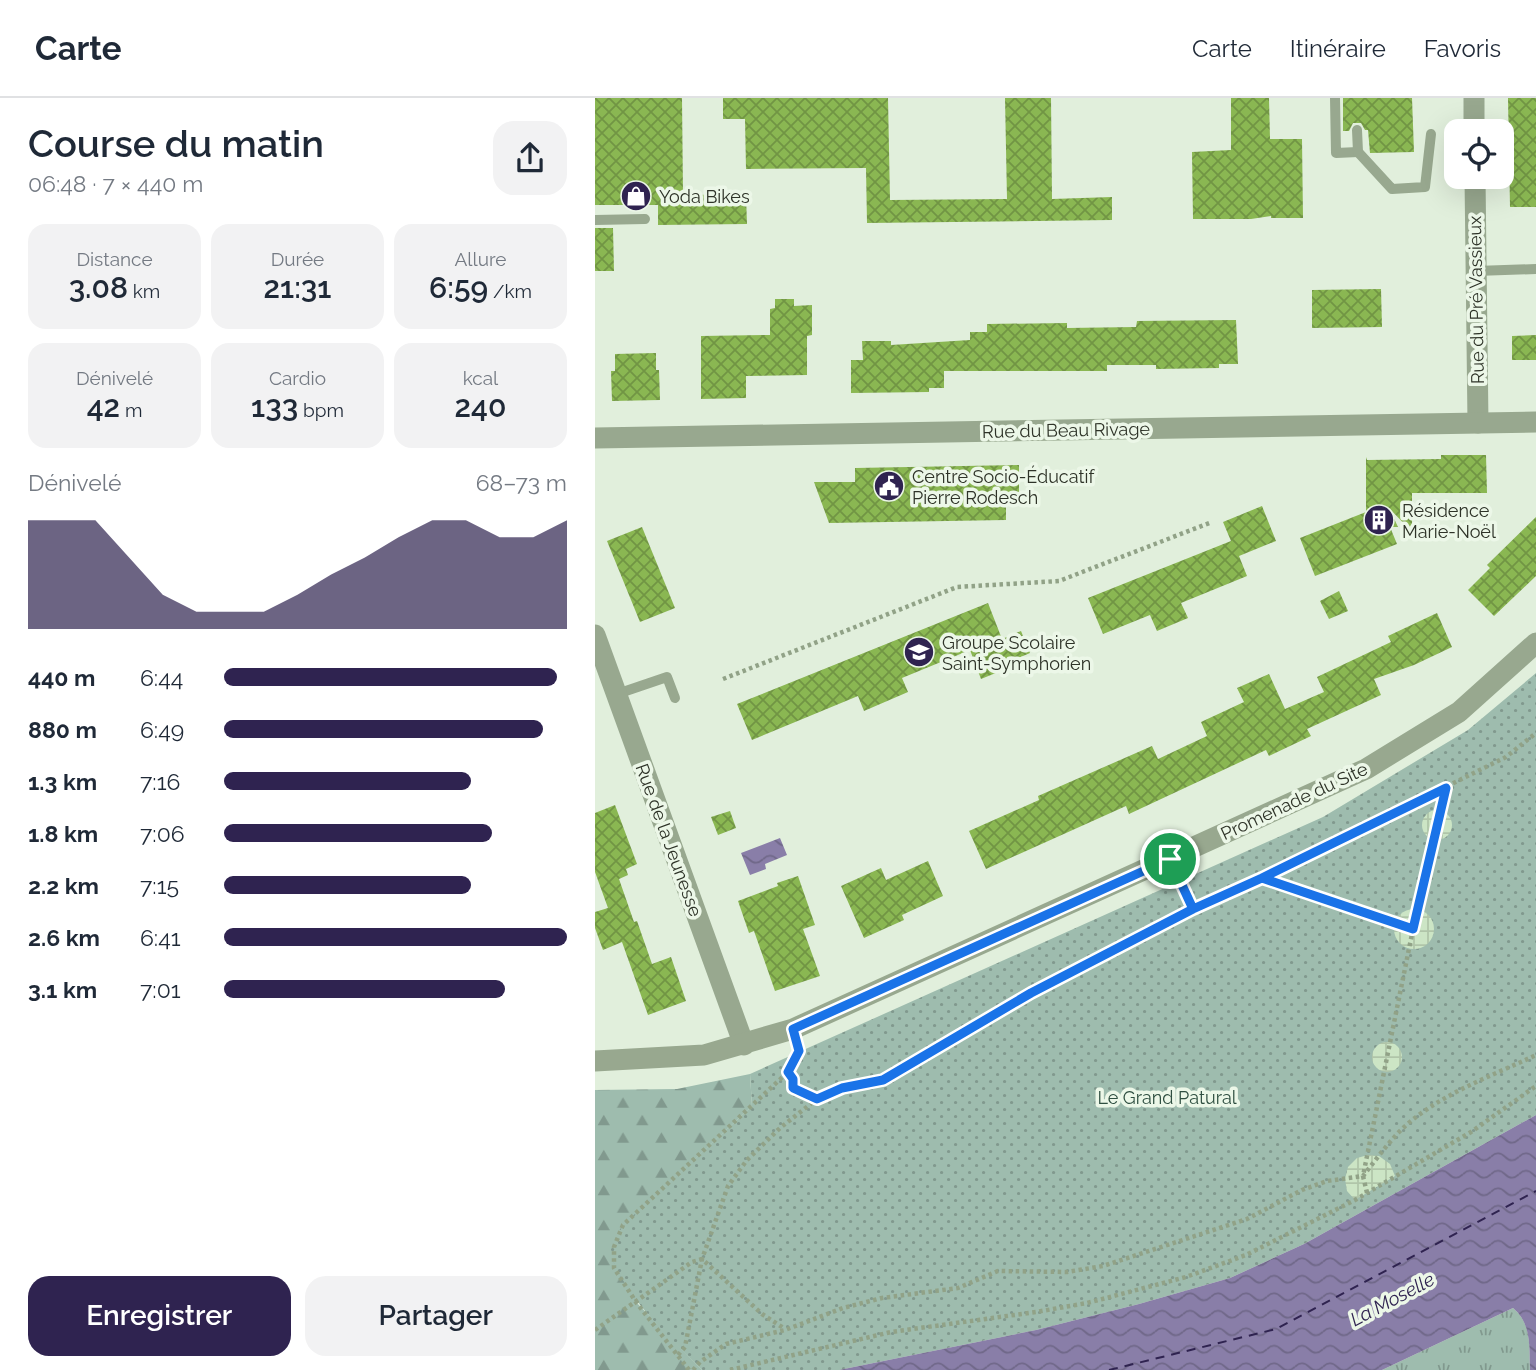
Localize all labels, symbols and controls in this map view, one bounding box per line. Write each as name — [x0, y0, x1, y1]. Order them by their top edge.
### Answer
text: Carte — [35, 29, 122, 68]
text: Carte — [1192, 34, 1252, 63]
text: Itinéraire — [1290, 34, 1386, 63]
text: Favoris — [1424, 34, 1501, 63]
map controls — [1444, 119, 1514, 189]
button: locate — [1444, 119, 1514, 189]
text: Course du matin — [28, 121, 324, 166]
button: share — [493, 121, 567, 195]
text: 06:48 · 7 × 440 m — [28, 170, 203, 197]
shop icon: Yoda Bikes — [619, 179, 653, 213]
place label: Yoda Bikes — [659, 186, 750, 207]
street label: Rue du Pré Vassieux — [1464, 216, 1488, 384]
text: Distance — [76, 248, 153, 270]
text: Durée — [271, 248, 324, 270]
text: Allure — [455, 248, 506, 270]
text: 3.08 — [69, 270, 128, 305]
text: 21:31 — [264, 270, 331, 305]
text: 6:59 — [429, 270, 488, 305]
text: km — [128, 280, 160, 302]
text: /km — [488, 280, 532, 302]
text: Dénivelé — [76, 367, 153, 389]
text: Cardio — [269, 367, 326, 389]
text: kcal — [463, 367, 498, 389]
text: 42 — [87, 389, 120, 424]
text: 133 — [251, 389, 298, 424]
text: 240 — [455, 389, 506, 424]
text: m — [120, 399, 142, 421]
text: bpm — [298, 399, 344, 421]
street label: Rue du Beau Rivage — [982, 418, 1151, 442]
place label: Centre Socio-Éducatif Pierre Rodesch — [912, 465, 1095, 508]
text: Dénivelé — [28, 469, 121, 496]
text: 68–73 m — [476, 469, 567, 496]
public building icon: Centre Socio-Éducatif Pierre Rodesch — [872, 469, 906, 503]
place label: Résidence Marie-Noël — [1402, 500, 1496, 542]
building icon: Résidence Marie-Noël — [1362, 503, 1396, 537]
place label: Groupe Scolaire Saint-Symphorien — [942, 632, 1091, 674]
school or university icon: Groupe Scolaire Saint-Symphorien — [902, 635, 936, 669]
text: 440 m — [28, 664, 95, 691]
text: 6:44 — [140, 664, 183, 691]
text: 880 m — [28, 716, 97, 743]
text: 6:49 — [140, 716, 184, 743]
street label: Promenade du Site — [1217, 758, 1371, 844]
street label: Rue de la Jeunesse — [632, 761, 707, 920]
text: 1.3 km — [28, 768, 97, 795]
text: 7:16 — [140, 768, 180, 795]
text: 1.8 km — [28, 820, 98, 847]
text: 7:06 — [140, 820, 185, 847]
pin — [1140, 829, 1200, 889]
icon: arrive — [1151, 840, 1189, 878]
text: 2.2 km — [28, 872, 99, 899]
text: 7:15 — [140, 872, 179, 899]
text: 2.6 km — [28, 924, 100, 951]
text: 6:41 — [140, 924, 181, 951]
text: 3.1 km — [28, 976, 97, 1003]
text: 7:01 — [140, 976, 181, 1003]
park label: Le Grand Patural — [1097, 1087, 1237, 1108]
water label: La Moselle — [1346, 1268, 1438, 1330]
button: Enregistrer — [28, 1276, 291, 1356]
button: Partager — [305, 1276, 567, 1356]

